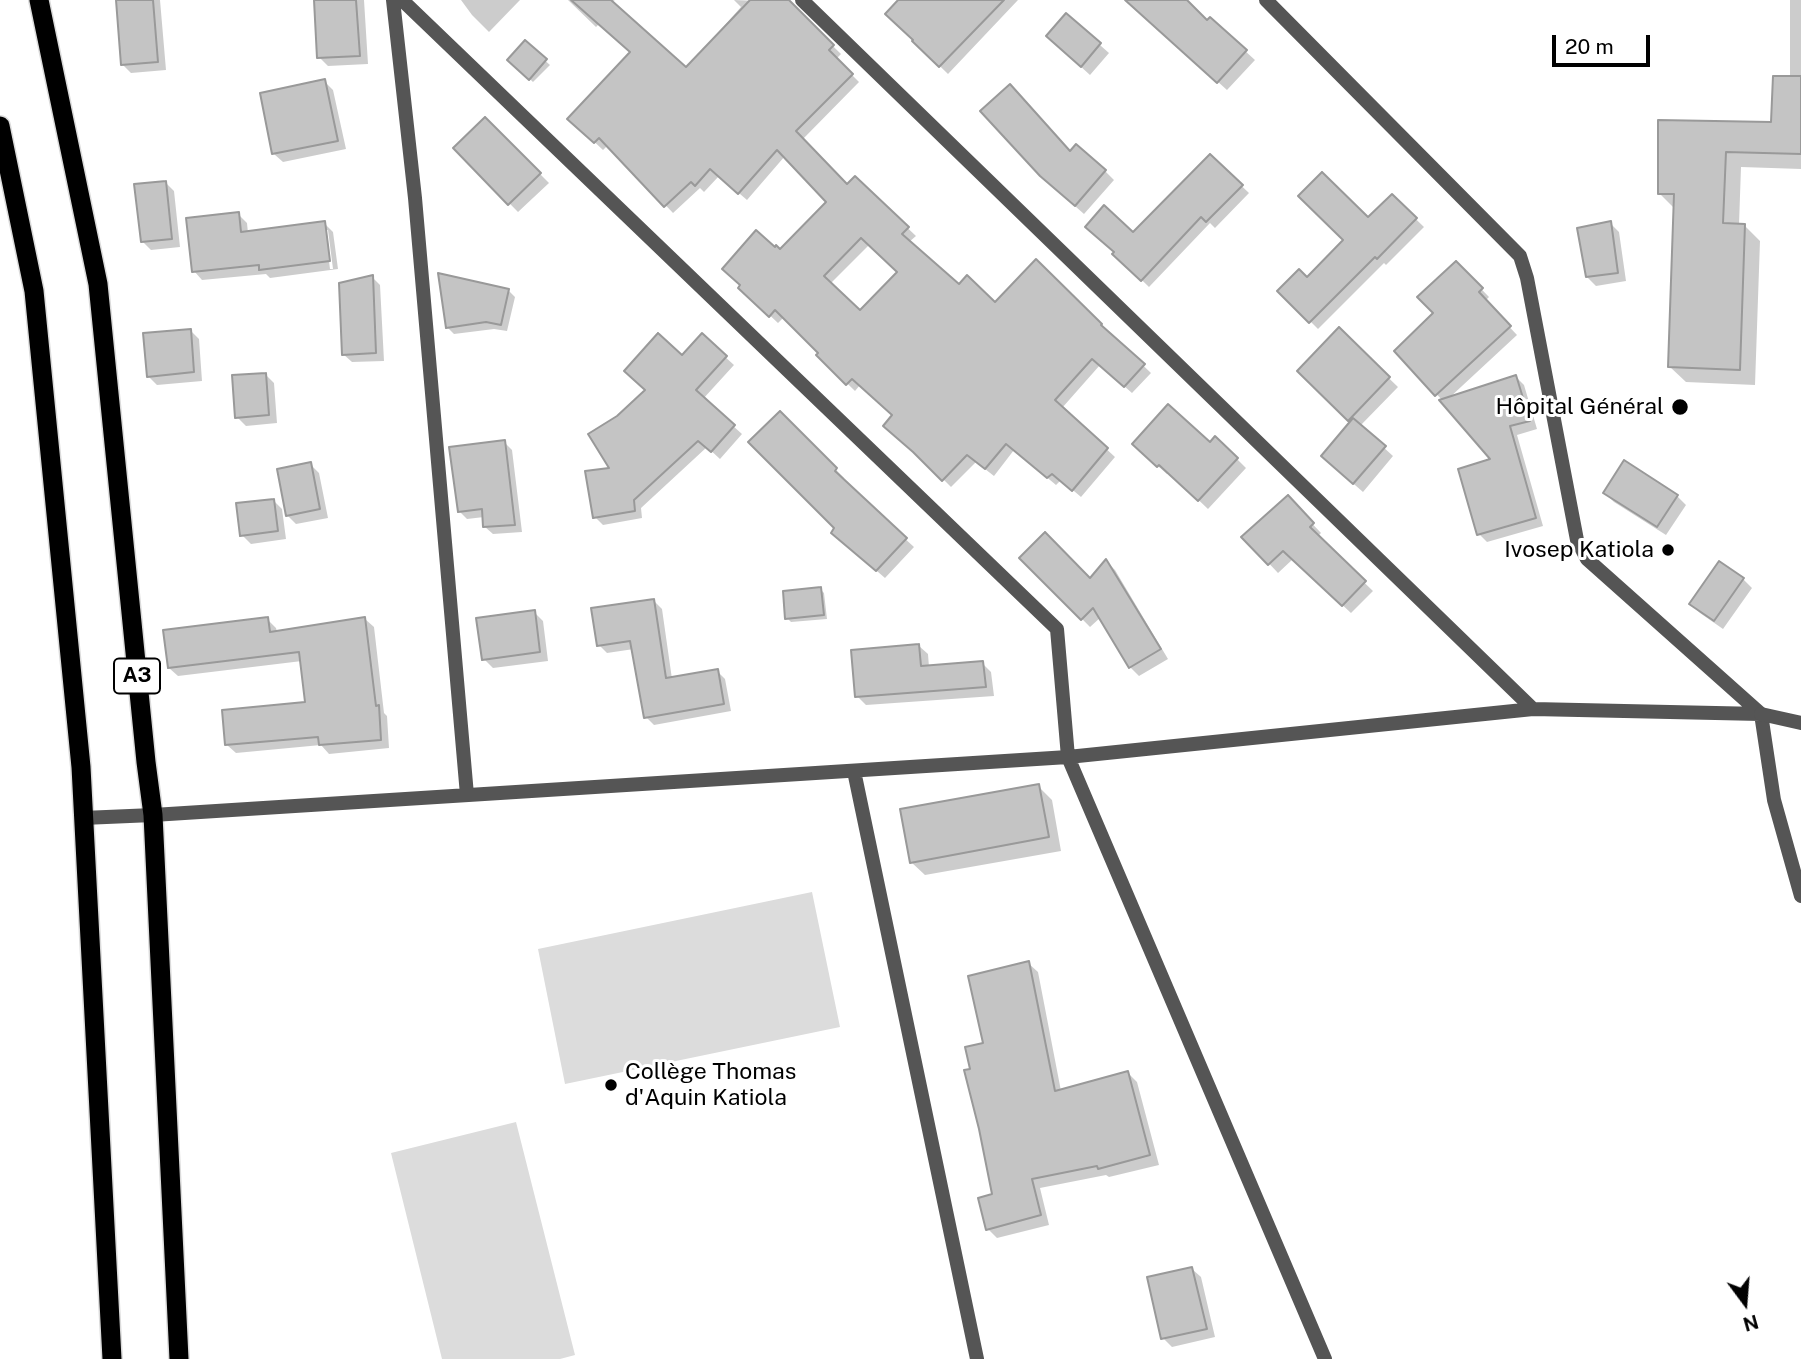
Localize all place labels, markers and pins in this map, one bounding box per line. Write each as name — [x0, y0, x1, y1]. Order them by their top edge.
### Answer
place label: Hôpital Général — [1496, 393, 1664, 421]
marker: Hôpital Général — [1670, 397, 1690, 417]
place label: Ivosep Katiola — [1504, 536, 1654, 564]
marker: Ivosep Katiola — [1660, 542, 1676, 558]
place label: Collège Thomas d'Aquin Katiola — [625, 1058, 796, 1112]
marker: Collège Thomas d'Aquin Katiola — [603, 1077, 619, 1093]

